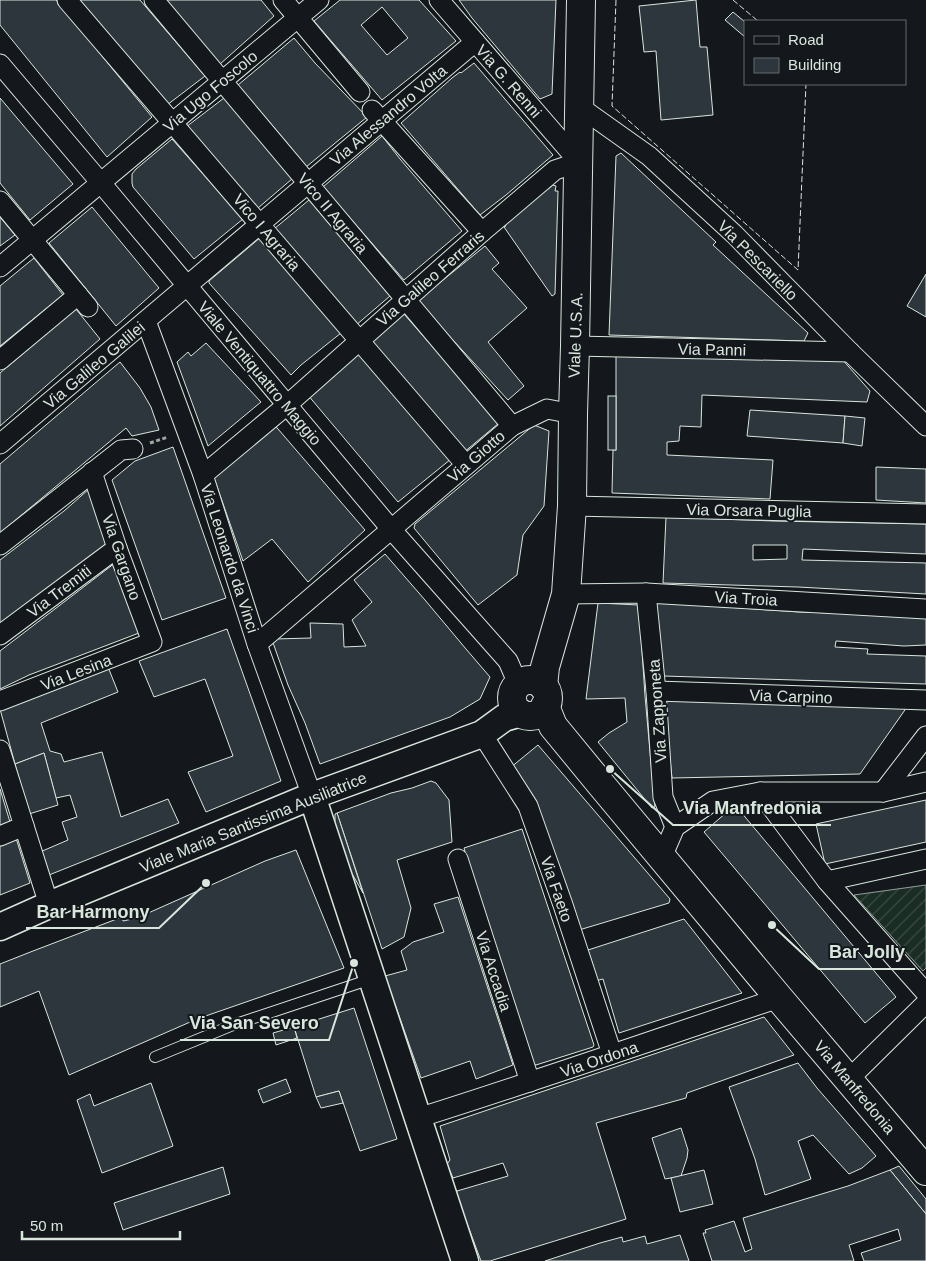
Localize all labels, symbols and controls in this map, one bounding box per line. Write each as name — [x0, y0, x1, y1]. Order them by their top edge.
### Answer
legend — [744, 20, 906, 85]
text: Road — [788, 31, 824, 48]
street label: Via G. Renni — [473, 42, 545, 121]
street label: Via Ugo Foscolo — [160, 47, 261, 136]
text: Building — [788, 56, 841, 73]
street label: Via Alessandro Volta — [327, 62, 450, 169]
street label: Vico II Agraria — [294, 170, 371, 257]
street label: Vico I Agraria — [230, 191, 304, 274]
street label: Via Pescariello — [714, 217, 801, 304]
street label: Via Galileo Ferraris — [373, 227, 487, 330]
street label: Viale U.S.A. — [566, 292, 585, 378]
street label: Viale Ventiquattro Maggio — [195, 298, 325, 449]
street label: Via Galileo Galilei — [41, 318, 148, 412]
street label: Via Panni — [678, 340, 746, 359]
street label: Via Giotto — [444, 427, 508, 486]
street label: Via Leonardo da Vinci — [197, 481, 262, 635]
street label: Via Orsara Puglia — [686, 501, 812, 520]
street label: Via Gargano — [99, 512, 144, 602]
street label: Via Tremiti — [24, 562, 94, 621]
street label: Via Troia — [714, 588, 778, 609]
street label: Via Lesina — [38, 651, 114, 694]
street label: Via Zapponeta — [645, 659, 670, 763]
street label: Via Carpino — [749, 687, 833, 706]
street label: Viale Maria Santissima Ausiliatrice — [137, 769, 369, 876]
callout: Via Manfredonia — [673, 792, 831, 825]
text: Via Manfredonia — [683, 798, 822, 818]
street label: Via Faeto — [537, 854, 576, 924]
callout: Bar Harmony — [26, 895, 159, 928]
text: Bar Harmony — [36, 902, 150, 922]
street label: Via Accadia — [473, 929, 515, 1013]
callout: Bar Jolly — [819, 936, 915, 969]
text: Bar Jolly — [829, 942, 905, 962]
callout: Via San Severo — [180, 1007, 329, 1040]
text: Via San Severo — [189, 1013, 319, 1033]
street label: Via Manfredonia — [811, 1037, 899, 1137]
street label: Via Ordona — [558, 1038, 640, 1081]
scale bar — [22, 1208, 180, 1240]
text: 50 m — [30, 1217, 63, 1234]

